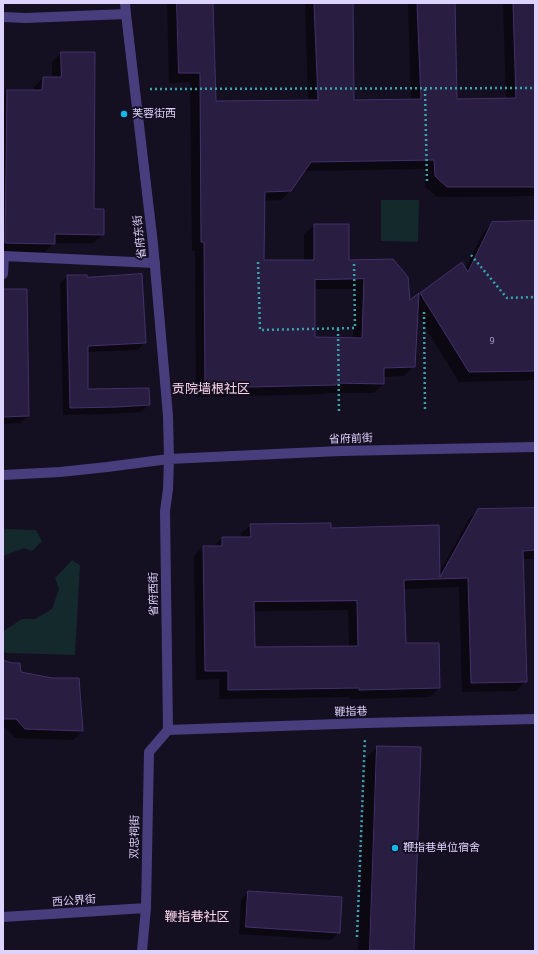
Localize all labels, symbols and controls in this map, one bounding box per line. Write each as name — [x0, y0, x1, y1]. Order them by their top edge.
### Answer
place label: 芙蓉街西 — [132, 107, 176, 121]
marker: 芙蓉街西 — [119, 109, 129, 119]
street label: 省府东街 — [131, 214, 149, 260]
house number: 9 — [489, 336, 495, 346]
district label: 贡院墙根社区 — [172, 381, 250, 397]
street label: 省府前街 — [329, 432, 373, 446]
street label: 省府西街 — [147, 572, 161, 616]
street label: 鞭指巷 — [334, 705, 368, 719]
street label: 双忠祠街 — [128, 815, 142, 859]
place label: 鞭指巷单位宿舍 — [403, 841, 480, 855]
marker: 鞭指巷单位宿舍 — [390, 843, 400, 853]
street label: 西公界街 — [52, 893, 96, 909]
district label: 鞭指巷社区 — [165, 909, 229, 925]

